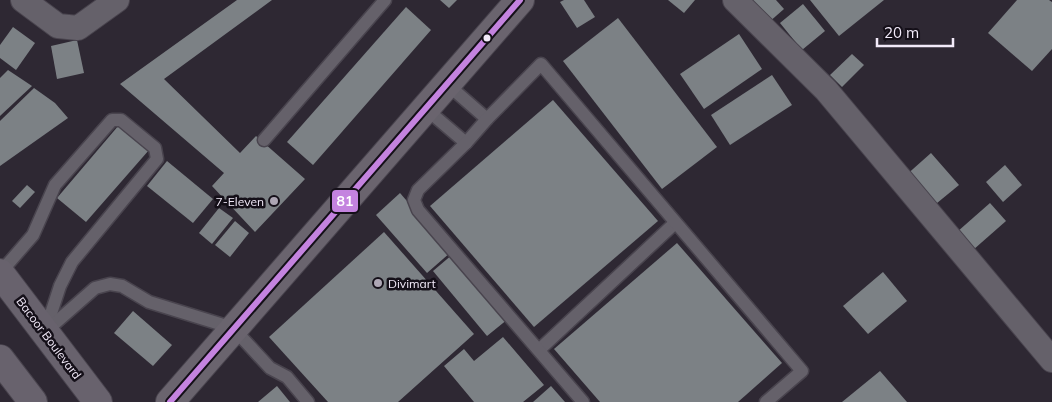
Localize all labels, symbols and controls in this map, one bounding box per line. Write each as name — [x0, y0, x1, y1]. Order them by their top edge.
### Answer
scale bar — [877, 15, 953, 47]
text: 20 m — [884, 23, 919, 42]
unlabelled marker — [482, 33, 492, 43]
line badge: 81 — [331, 189, 359, 213]
text: 81 — [337, 192, 353, 210]
place label: 7-Eleven — [215, 194, 264, 209]
marker: 7-Eleven — [268, 195, 280, 207]
place label: Divimart — [388, 276, 436, 291]
marker: Divimart — [372, 277, 384, 289]
street label: Bacoor Boulevard — [13, 294, 85, 382]

